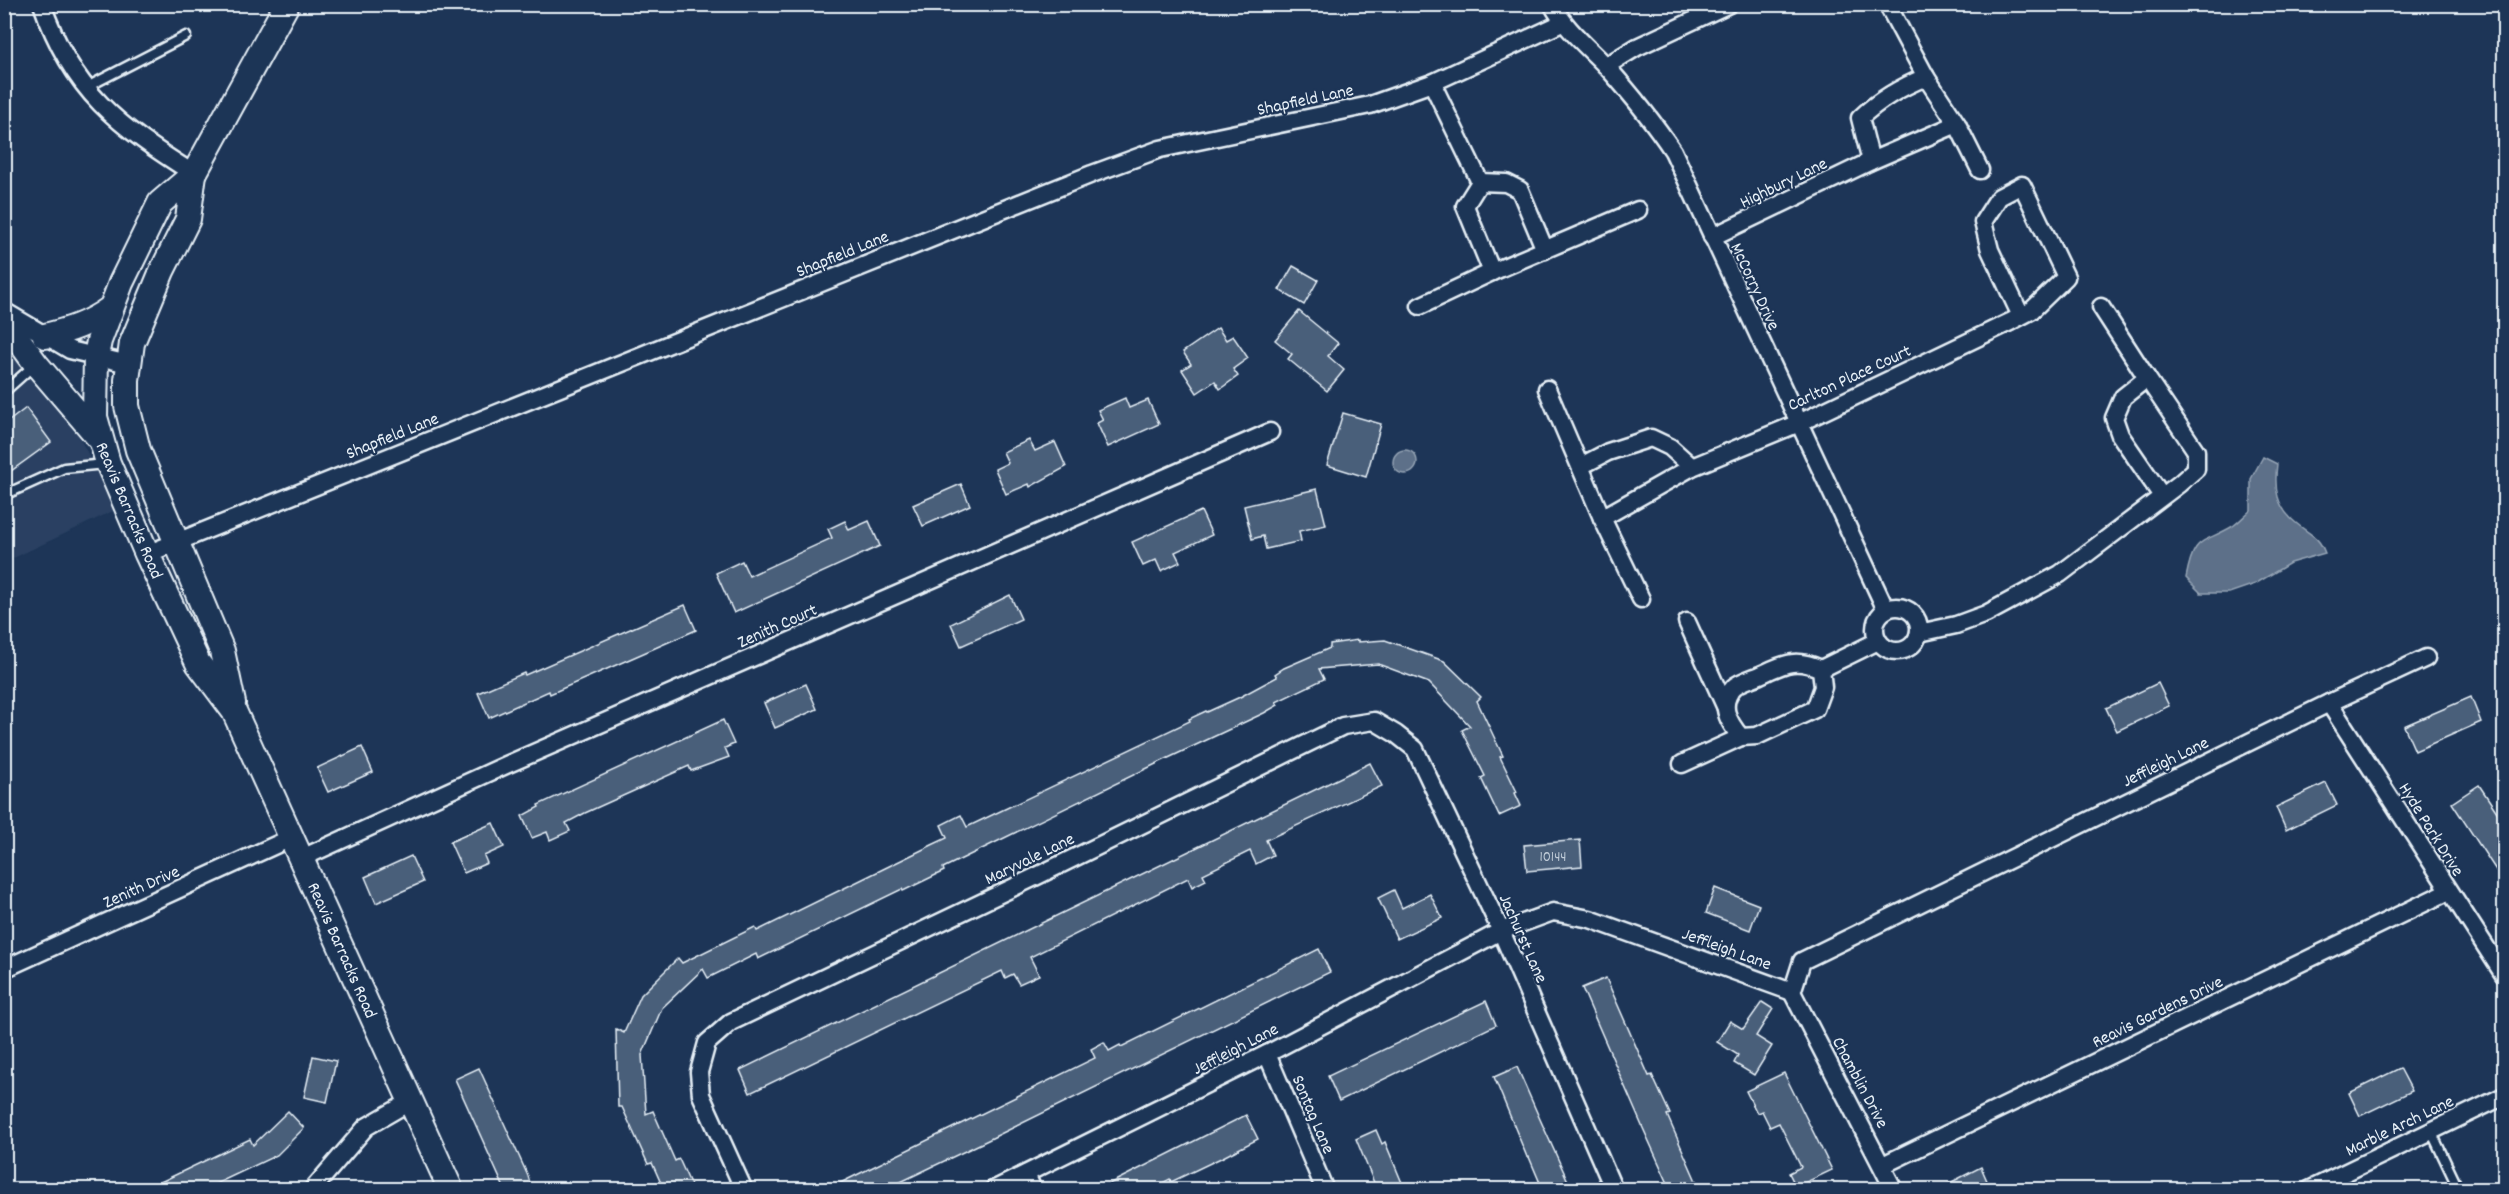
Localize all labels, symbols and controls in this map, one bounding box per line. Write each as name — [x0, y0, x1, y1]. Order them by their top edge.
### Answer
street label: Shapfield Lane — [1255, 79, 1356, 124]
street label: Highbury Lane — [1736, 152, 1832, 216]
street label: Shapfield Lane — [793, 225, 893, 285]
street label: McCorry Drive — [1723, 239, 1785, 335]
street label: Carlton Place Court — [1784, 340, 1916, 419]
street label: Shapfield Lane — [343, 407, 443, 467]
street label: Reavis Barracks Road — [88, 439, 168, 583]
street label: Zenith Court — [734, 599, 822, 656]
street label: Jeffleigh Lane — [2119, 732, 2214, 795]
street label: Hyde Park Drive — [2391, 779, 2469, 882]
street label: Maryvale Lane — [981, 828, 1079, 893]
house number: 10144 — [1539, 847, 1567, 869]
street label: Zenith Drive — [100, 860, 184, 916]
street label: Reavis Barracks Road — [300, 879, 382, 1023]
street label: Jachurst Lane — [1491, 890, 1553, 988]
street label: Jeffleigh Lane — [1678, 923, 1774, 978]
street label: Reavis Gardens Drive — [2088, 971, 2228, 1056]
street label: Jeffleigh Lane — [1189, 1018, 1283, 1083]
street label: Chamblin Drive — [1824, 1033, 1893, 1133]
street label: Sontag Lane — [1284, 1072, 1340, 1158]
street label: Marble Arch Lane — [2342, 1090, 2459, 1164]

